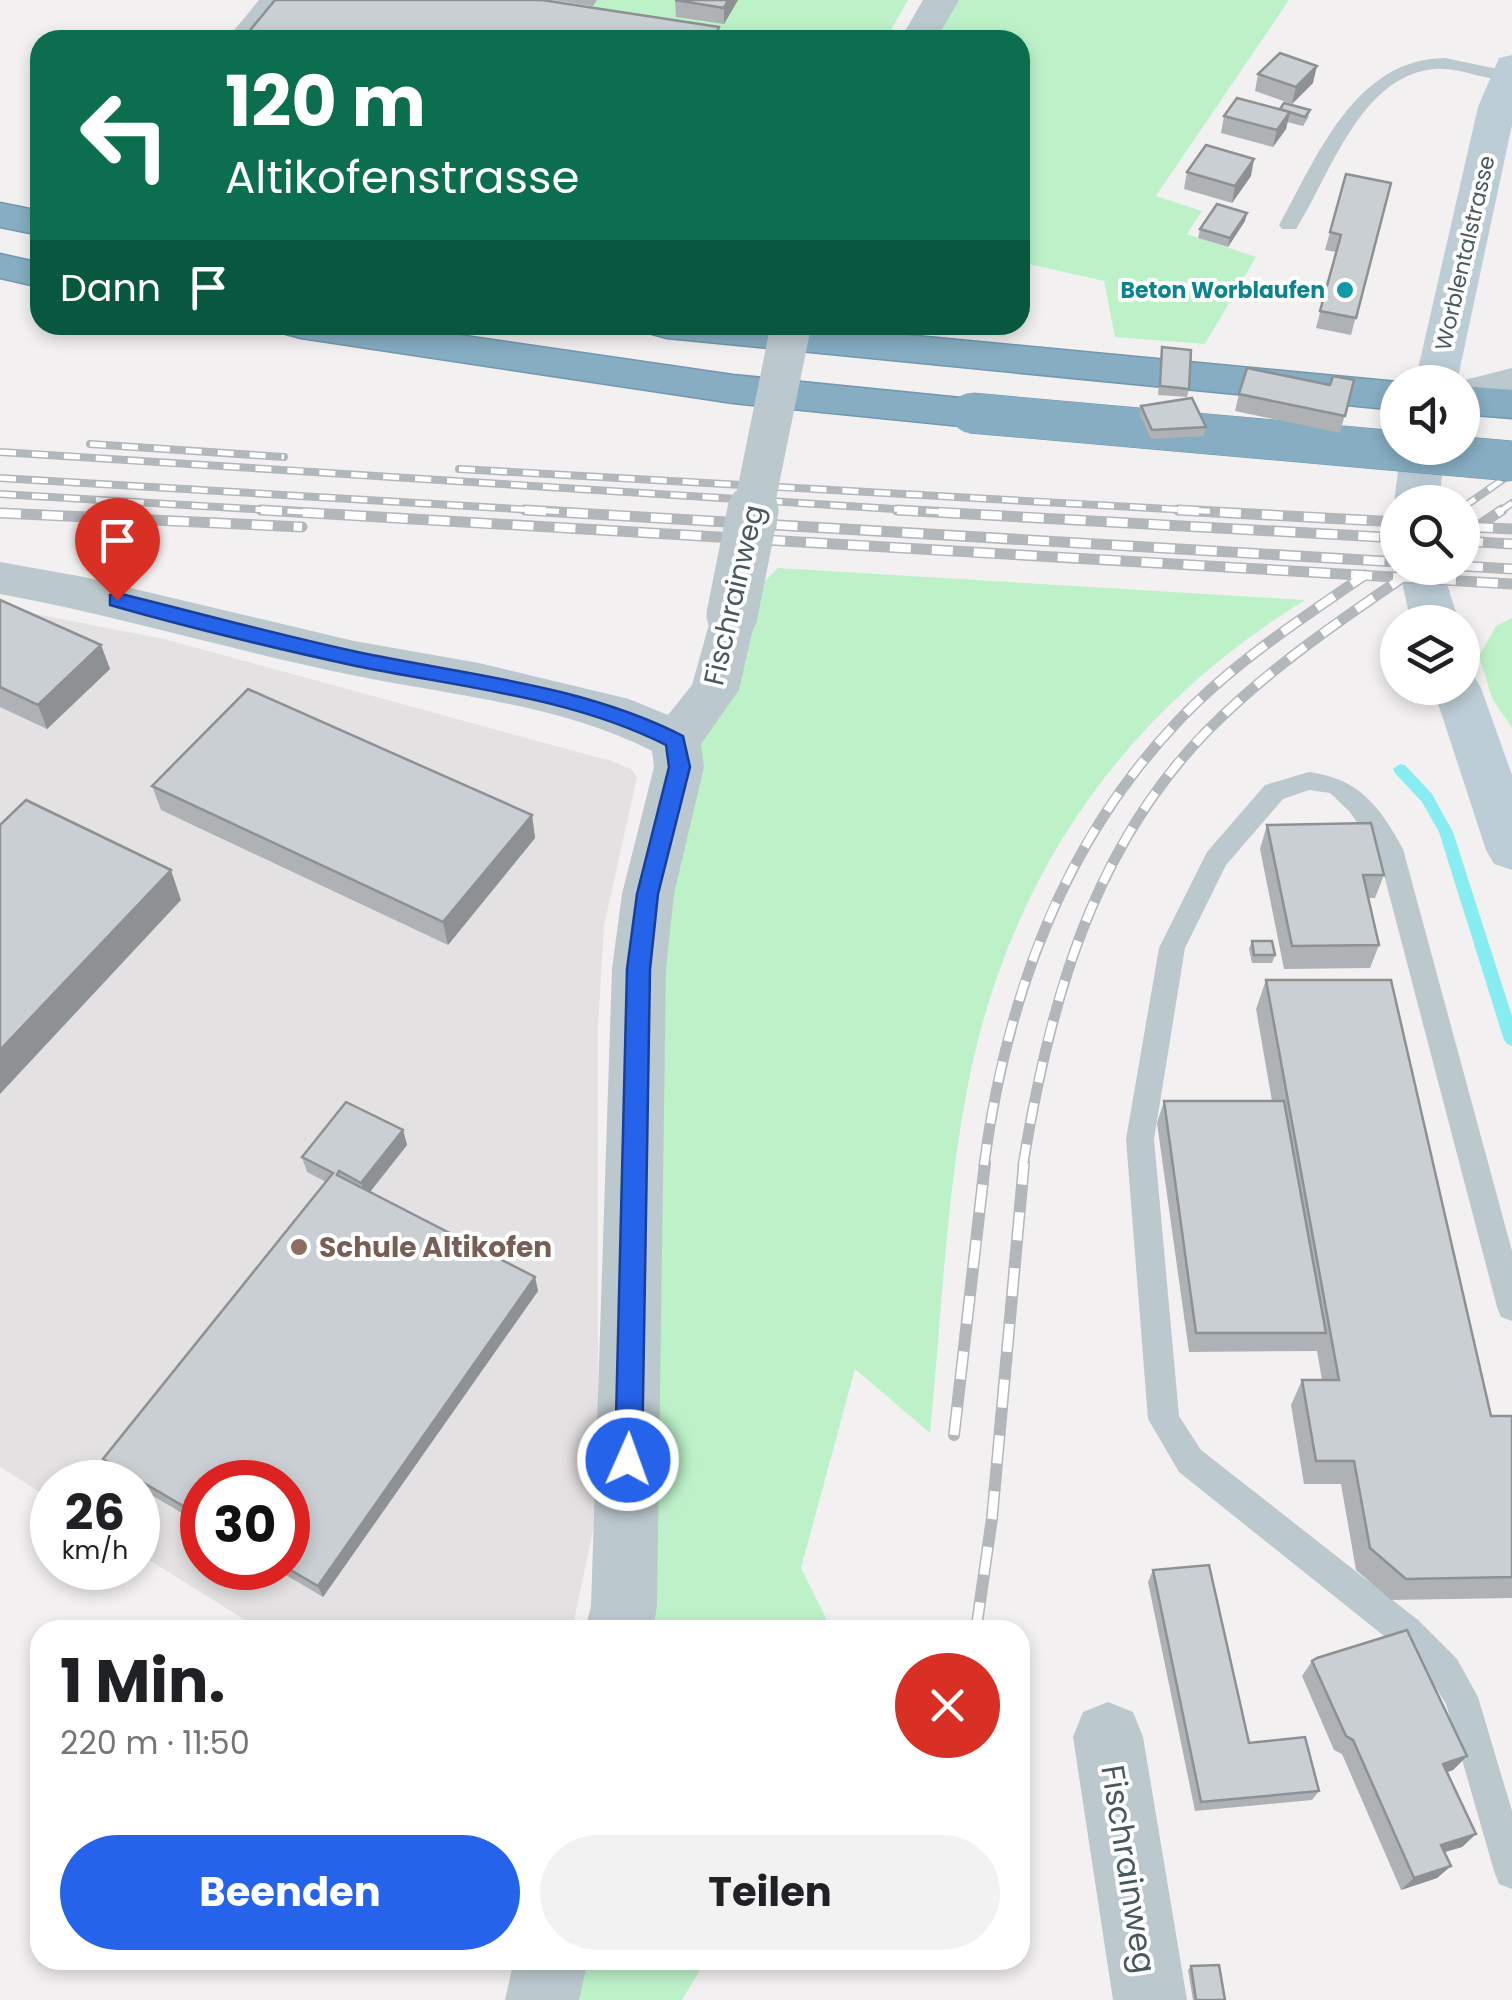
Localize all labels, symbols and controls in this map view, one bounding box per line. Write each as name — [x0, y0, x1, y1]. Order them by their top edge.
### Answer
text: 120 m — [225, 52, 426, 151]
icon: left — [60, 70, 190, 200]
text: Altikofenstrasse — [225, 146, 579, 209]
street label: Worblentalstrasse — [1427, 152, 1503, 354]
icon: arrive — [181, 260, 236, 315]
text: Dann — [60, 261, 161, 314]
place label: Beton Worblaufen — [1120, 275, 1325, 306]
marker: Beton Worblaufen — [1334, 279, 1356, 301]
map controls — [1380, 365, 1480, 705]
button: sound — [1380, 365, 1480, 465]
button: search — [1380, 485, 1480, 585]
pin — [75, 498, 160, 601]
street label: Fischrainweg — [694, 501, 774, 689]
icon: arrive — [90, 513, 145, 568]
button: layers — [1380, 605, 1480, 705]
place label: Schule Altikofen — [319, 1228, 552, 1267]
marker: Schule Altikofen — [288, 1236, 310, 1258]
position arrow — [576, 1408, 680, 1512]
speed limit sign: 30 — [180, 1460, 310, 1590]
text: 26 — [65, 1477, 125, 1548]
text: km/h — [62, 1533, 128, 1568]
text: 1 Min. — [60, 1639, 225, 1723]
button: close — [895, 1653, 1000, 1758]
text: 220 m · 11:50 — [60, 1720, 250, 1765]
street label: Fischrainweg — [1090, 1762, 1168, 1976]
button: Beenden — [60, 1835, 520, 1950]
button: Teilen — [540, 1835, 1000, 1950]

